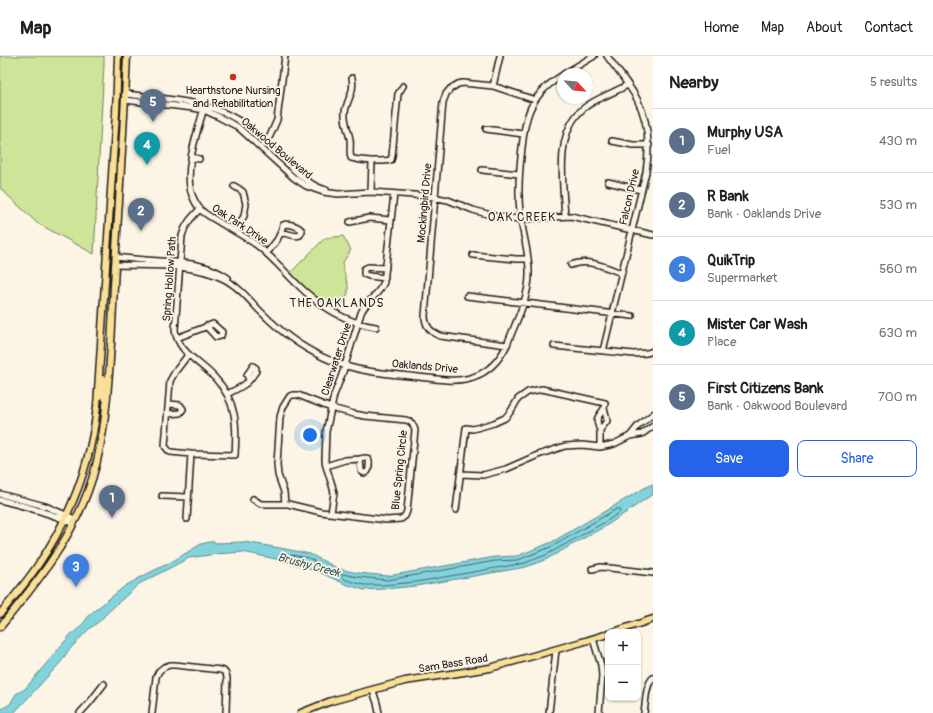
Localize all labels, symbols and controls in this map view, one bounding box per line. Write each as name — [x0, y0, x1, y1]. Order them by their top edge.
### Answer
text: Map — [20, 16, 51, 40]
text: Home — [704, 19, 739, 36]
text: Map — [761, 19, 784, 36]
text: About — [806, 19, 842, 36]
text: Contact — [864, 19, 913, 36]
north arrow — [557, 68, 593, 104]
marker: Hearthstone Nursing and Rehabilitation — [228, 72, 238, 82]
text: Nearby — [669, 72, 718, 93]
text: 5 results — [870, 74, 917, 90]
place label: Hearthstone Nursing and Rehabilitation — [185, 84, 281, 110]
pin: 5 — [140, 89, 166, 122]
street label: Oakwood Boulevard — [239, 115, 315, 182]
text: Murphy USA — [707, 123, 783, 142]
pin: 4 — [134, 132, 160, 165]
text: 1 — [679, 133, 685, 149]
text: 430 m — [879, 133, 917, 149]
text: Fuel — [707, 142, 731, 158]
street label: Mockingbird Drive — [415, 162, 435, 243]
street label: Falcon Drive — [617, 167, 642, 226]
text: R Bank — [707, 187, 749, 206]
text: 2 — [678, 197, 686, 213]
text: 530 m — [879, 197, 917, 213]
pin: 2 — [128, 198, 154, 231]
street label: Oak Park Drive — [209, 201, 271, 248]
text: Bank · Oaklands Drive — [707, 206, 821, 222]
district label: OAK CREEK — [488, 210, 556, 225]
street label: Spring Hollow Path — [160, 236, 179, 322]
text: QuikTrip — [707, 251, 755, 270]
text: 3 — [678, 261, 686, 277]
text: 560 m — [879, 261, 917, 277]
text: Supermarket — [707, 270, 778, 286]
district label: THE OAKLANDS — [290, 296, 384, 311]
text: Mister Car Wash — [707, 315, 808, 334]
street label: Clearwater Drive — [319, 321, 355, 397]
text: 4 — [678, 325, 686, 341]
text: 630 m — [879, 325, 917, 341]
text: Place — [707, 334, 736, 350]
street label: Oaklands Drive — [391, 357, 459, 376]
text: First Citizens Bank — [707, 379, 824, 398]
text: 5 — [678, 389, 686, 405]
text: 700 m — [878, 389, 917, 405]
text: Bank · Oakwood Boulevard — [707, 398, 847, 414]
your location — [300, 425, 320, 445]
street label: Blue Spring Circle — [389, 429, 410, 511]
button: Save — [669, 440, 789, 477]
button: Share — [797, 440, 917, 477]
pin: 1 — [99, 485, 125, 518]
water label: Brushy Creek — [276, 550, 343, 581]
pin: 3 — [63, 554, 89, 587]
map controls — [605, 629, 641, 701]
button: + — [605, 629, 641, 665]
street label: Sam Bass Road — [417, 652, 489, 675]
button: − — [605, 665, 641, 701]

